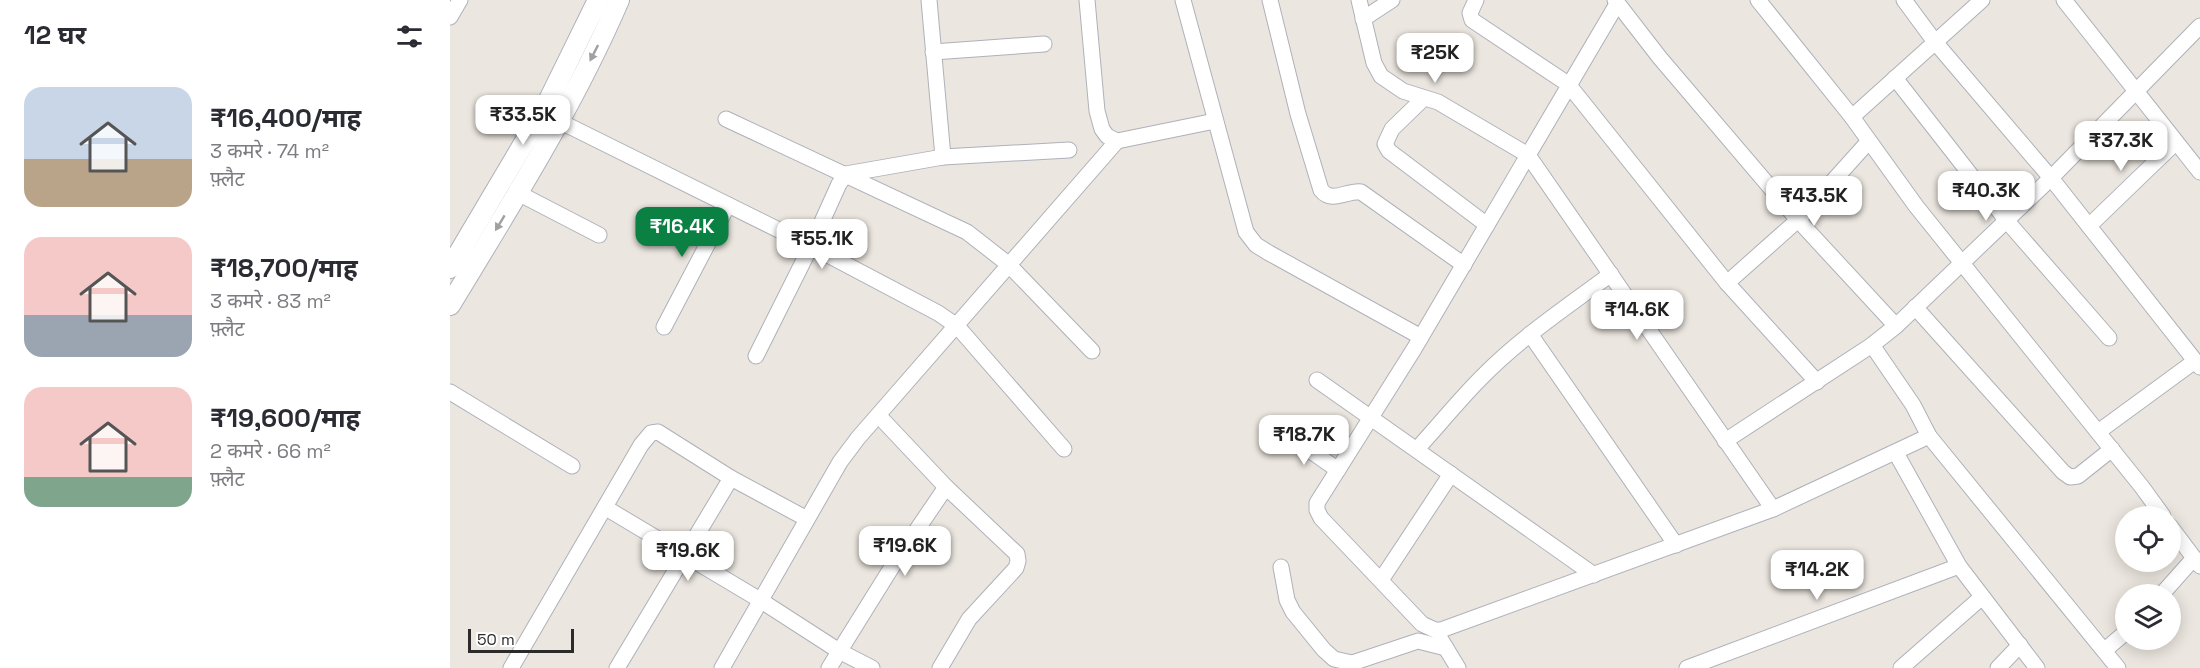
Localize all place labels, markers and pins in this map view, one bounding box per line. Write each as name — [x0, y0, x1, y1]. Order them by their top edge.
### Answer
pin: ₹25K — [1399, 33, 1471, 84]
pin: ₹33.5K — [474, 95, 572, 146]
pin: ₹37.3K — [2072, 121, 2170, 172]
pin: ₹40.3K — [1937, 171, 2035, 222]
pin: ₹43.5K — [1765, 176, 1863, 227]
pin: ₹16.4K — [633, 207, 731, 258]
pin: ₹55.1K — [773, 219, 871, 270]
pin: ₹14.6K — [1588, 290, 1686, 341]
pin: ₹18.7K — [1255, 415, 1353, 466]
pin: ₹19.6K — [856, 526, 954, 577]
pin: ₹19.6K — [639, 531, 737, 582]
pin: ₹14.2K — [1768, 550, 1866, 601]

